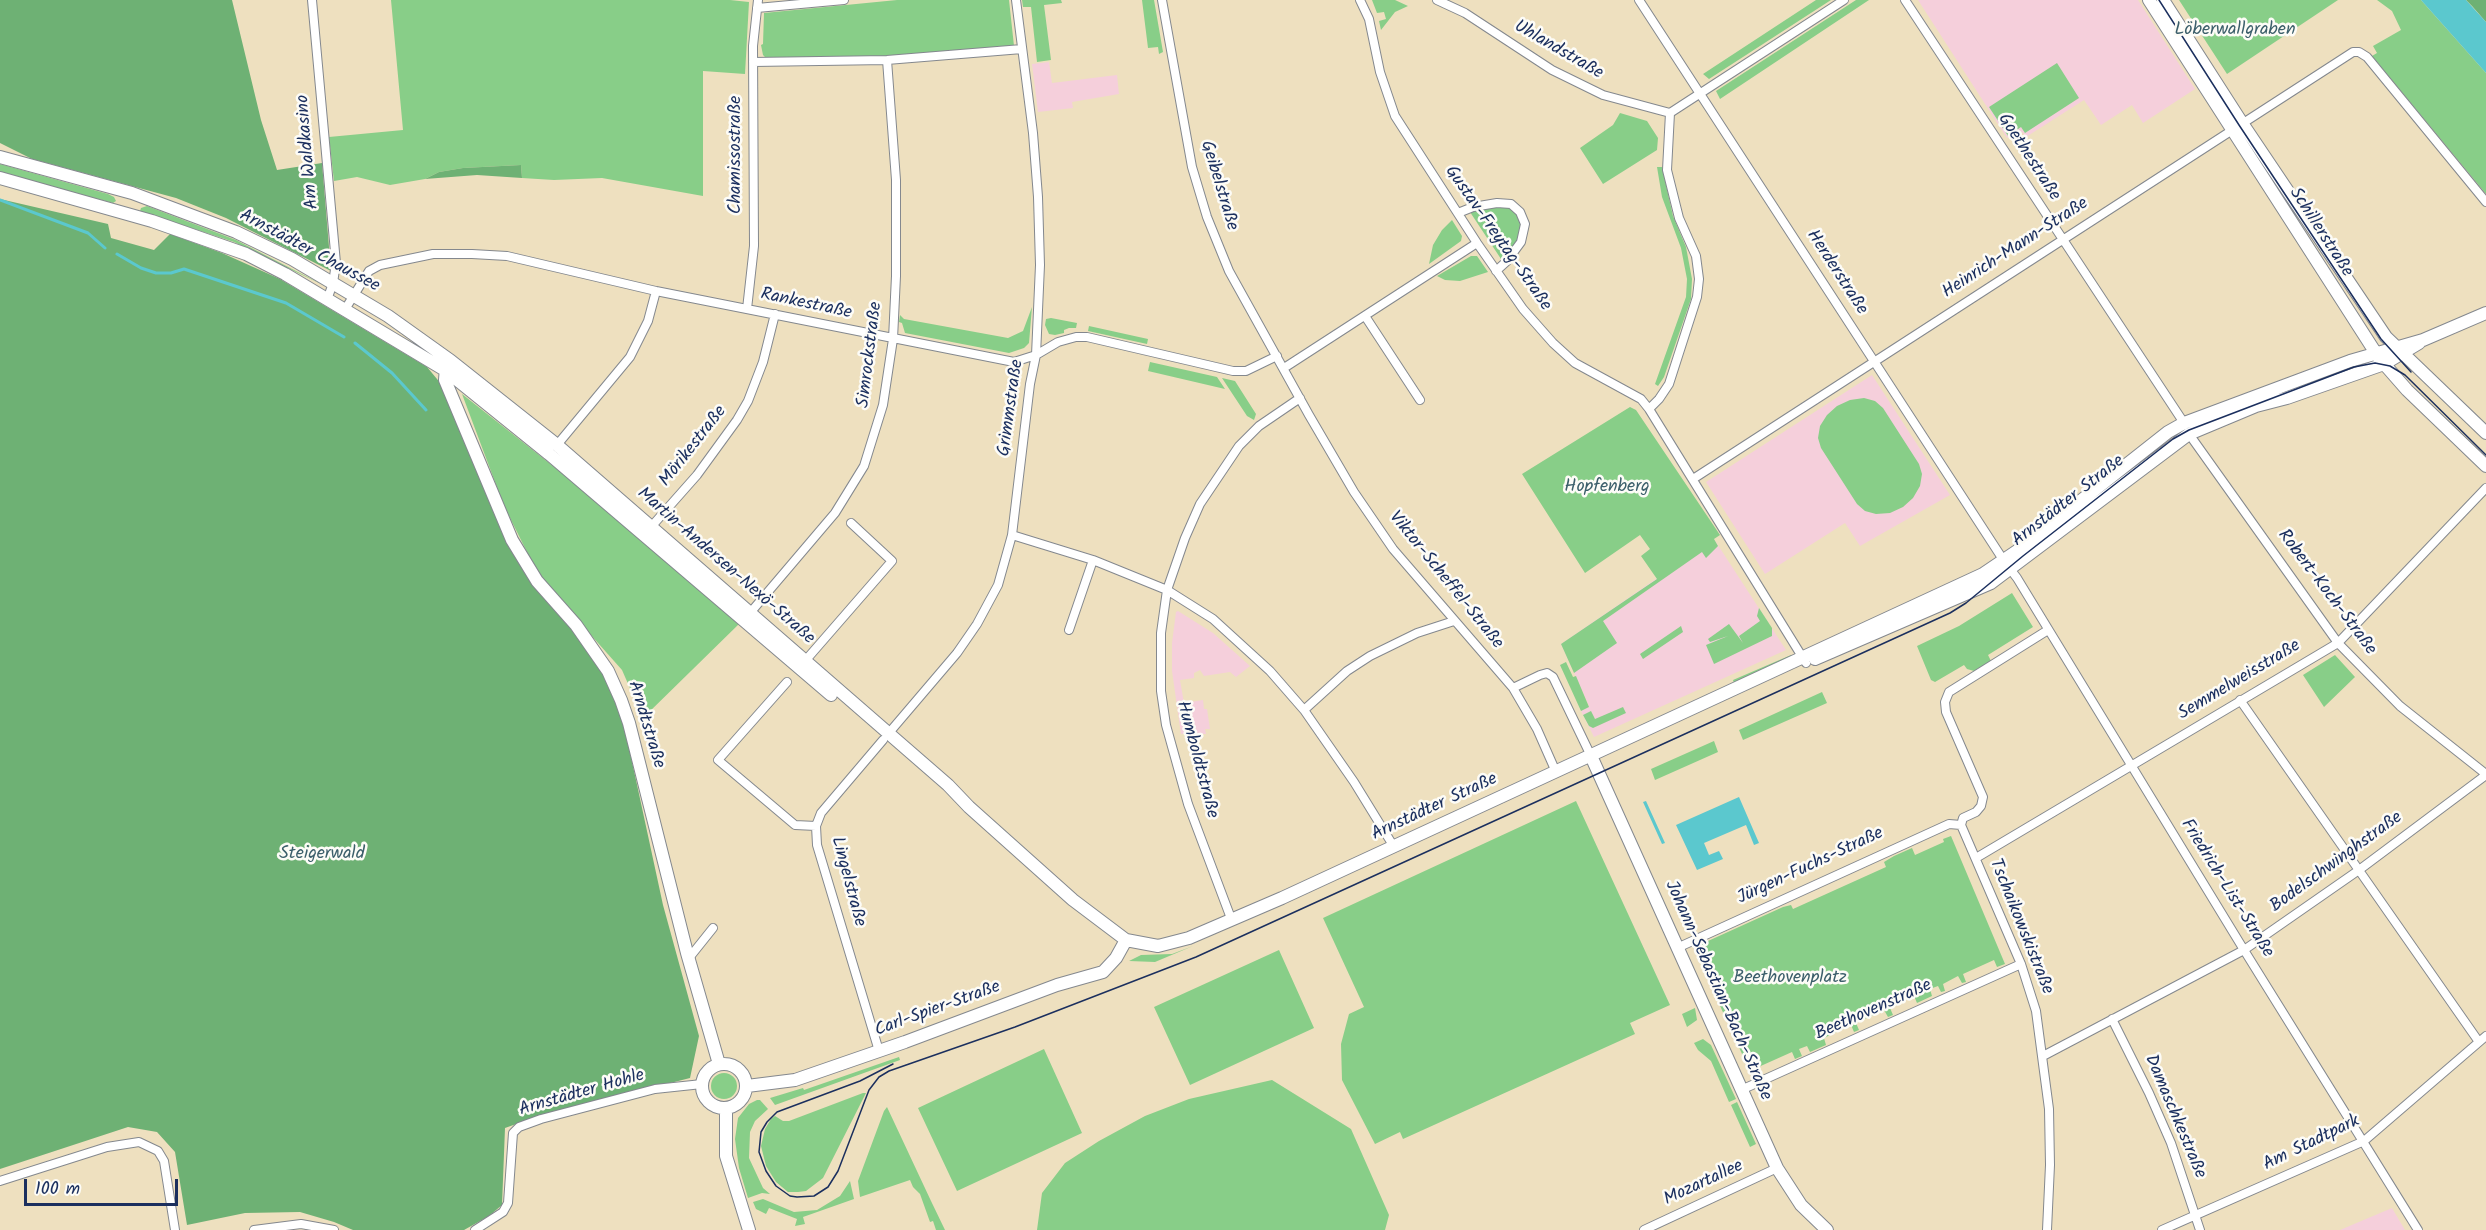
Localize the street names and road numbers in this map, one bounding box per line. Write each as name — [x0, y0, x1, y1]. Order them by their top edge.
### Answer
street label: Uhlandstraße — [1510, 17, 1606, 85]
street label: Am Waldkasino — [293, 94, 325, 210]
street label: Chamissostraße — [726, 96, 748, 214]
street label: Goethestraße — [1992, 110, 2064, 206]
street label: Geibelstraße — [1194, 138, 1242, 234]
street label: Gustav-Freytag-Straße — [1439, 162, 1555, 316]
street label: Schillerstraße — [2283, 184, 2357, 282]
street label: Heinrich-Mann-Straße — [1939, 194, 2093, 304]
street label: Arnstädter Chaussee — [235, 206, 383, 298]
street label: Herderstraße — [1801, 227, 1871, 319]
street label: Rankestraße — [758, 285, 854, 325]
street label: Simrockstraße — [854, 301, 888, 409]
street label: Grimmstraße — [995, 358, 1029, 458]
street label: Mörikestraße — [656, 402, 732, 492]
street label: Arnstädter Straße — [2009, 452, 2129, 552]
street label: Martin-Andersen-Nexö-Straße — [632, 484, 818, 650]
street label: Viktor-Scheffel-Straße — [1383, 508, 1507, 654]
street label: Robert-Koch-Straße — [2272, 526, 2380, 660]
street label: Semmelweisstraße — [2175, 636, 2305, 726]
street label: Arndtstraße — [621, 679, 669, 771]
street label: Humboldtstraße — [1170, 699, 1222, 821]
street label: Arnstädter Straße — [1369, 769, 1501, 847]
street label: Bodelschwinghstraße — [2267, 808, 2407, 918]
street label: Friedrich-List-Straße — [2175, 816, 2277, 962]
street label: Jürgen-Fuchs-Straße — [1735, 824, 1887, 910]
street label: Lingelstraße — [825, 835, 869, 929]
street label: Tschaikowskistraße — [1983, 856, 2057, 998]
street label: Johann-Sebastian-Bach-Straße — [1659, 878, 1775, 1104]
street label: Beethovenstraße — [1812, 976, 1936, 1046]
street label: Carl-Spier-Straße — [872, 977, 1004, 1043]
street label: Damaschkestraße — [2138, 1052, 2210, 1182]
street label: Arnstädter Hohle — [517, 1066, 647, 1122]
street label: Am Stadtpark — [2260, 1111, 2364, 1177]
street label: Mozartallee — [1661, 1156, 1747, 1212]

